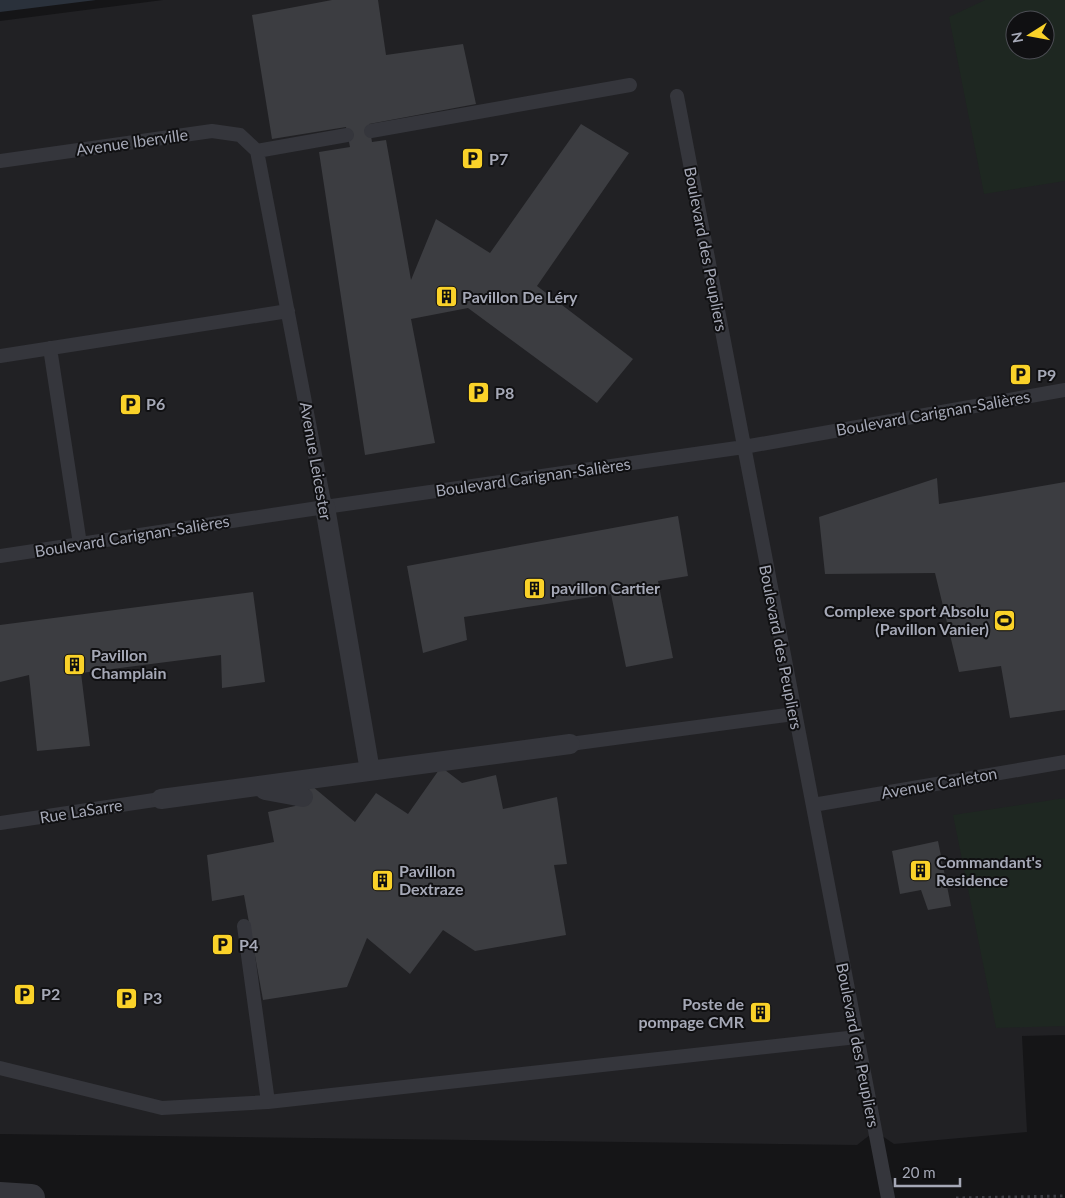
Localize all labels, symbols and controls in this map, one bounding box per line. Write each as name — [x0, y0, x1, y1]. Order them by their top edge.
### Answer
north arrow — [1005, 10, 1055, 60]
text: N — [1007, 31, 1026, 44]
street label: Avenue Iberville — [75, 124, 189, 159]
parking icon: P7 — [461, 147, 485, 171]
place label: P7 — [489, 149, 508, 168]
street label: Boulevard des Peupliers — [681, 165, 732, 333]
building icon: Pavillon De Léry — [434, 285, 458, 309]
place label: Pavillon De Léry — [462, 287, 578, 306]
parking icon: P9 — [1009, 363, 1033, 387]
place label: P9 — [1037, 365, 1056, 384]
parking icon: P8 — [467, 381, 491, 405]
place label: P8 — [495, 383, 514, 402]
street label: Boulevard Carignan-Salières — [834, 386, 1031, 439]
parking icon: P6 — [118, 392, 142, 416]
place label: P6 — [146, 394, 165, 413]
street label: Avenue Leicester — [297, 400, 336, 522]
street label: Boulevard Carignan-Salières — [434, 453, 632, 500]
street label: Boulevard Carignan-Salières — [33, 511, 231, 560]
street label: Boulevard des Peupliers — [756, 563, 807, 731]
building icon: pavillon Cartier — [523, 576, 547, 600]
place label: pavillon Cartier — [551, 578, 660, 597]
place label: Complexe sport Absolu (Pavillon Vanier) — [824, 601, 989, 638]
sports icon: Complexe sport Absolu (Pavillon Vanier) — [993, 608, 1017, 632]
place label: Pavillon Champlain — [91, 645, 166, 682]
building icon: Pavillon Champlain — [63, 652, 87, 676]
street label: Avenue Carleton — [879, 763, 998, 802]
street label: Rue LaSarre — [38, 795, 124, 826]
place label: Commandant's Residence — [936, 852, 1042, 889]
building icon: Commandant's Residence — [908, 859, 932, 883]
place label: Pavillon Dextraze — [399, 861, 464, 898]
building icon: Pavillon Dextraze — [371, 868, 395, 892]
parking icon: P4 — [211, 933, 235, 957]
place label: P4 — [239, 935, 258, 954]
street label: Boulevard des Peupliers — [833, 961, 884, 1129]
parking icon: P2 — [13, 982, 37, 1006]
place label: P2 — [41, 984, 60, 1003]
parking icon: P3 — [115, 986, 139, 1010]
place label: P3 — [143, 988, 162, 1007]
place label: Poste de pompage CMR — [638, 994, 745, 1031]
building icon: Poste de pompage CMR — [748, 1001, 772, 1025]
scale bar — [895, 1156, 960, 1188]
text: 20 m — [902, 1163, 936, 1181]

